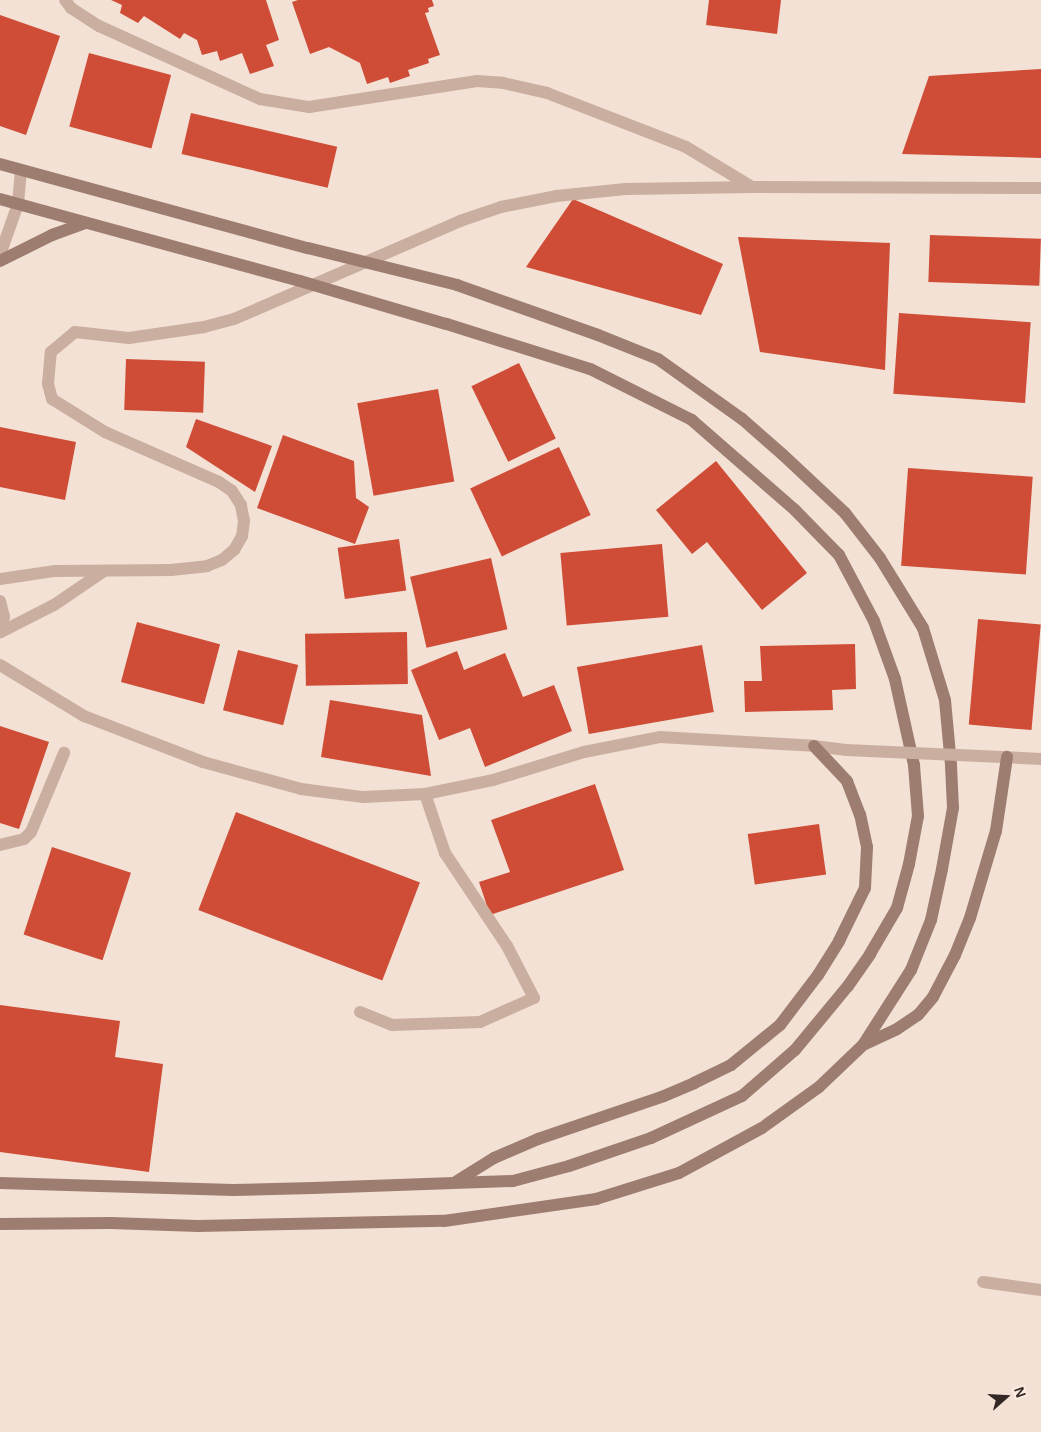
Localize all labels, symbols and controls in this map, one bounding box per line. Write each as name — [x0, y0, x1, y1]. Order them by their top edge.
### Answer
north arrow — [981, 1372, 1031, 1422]
text: N — [1011, 1385, 1029, 1400]

